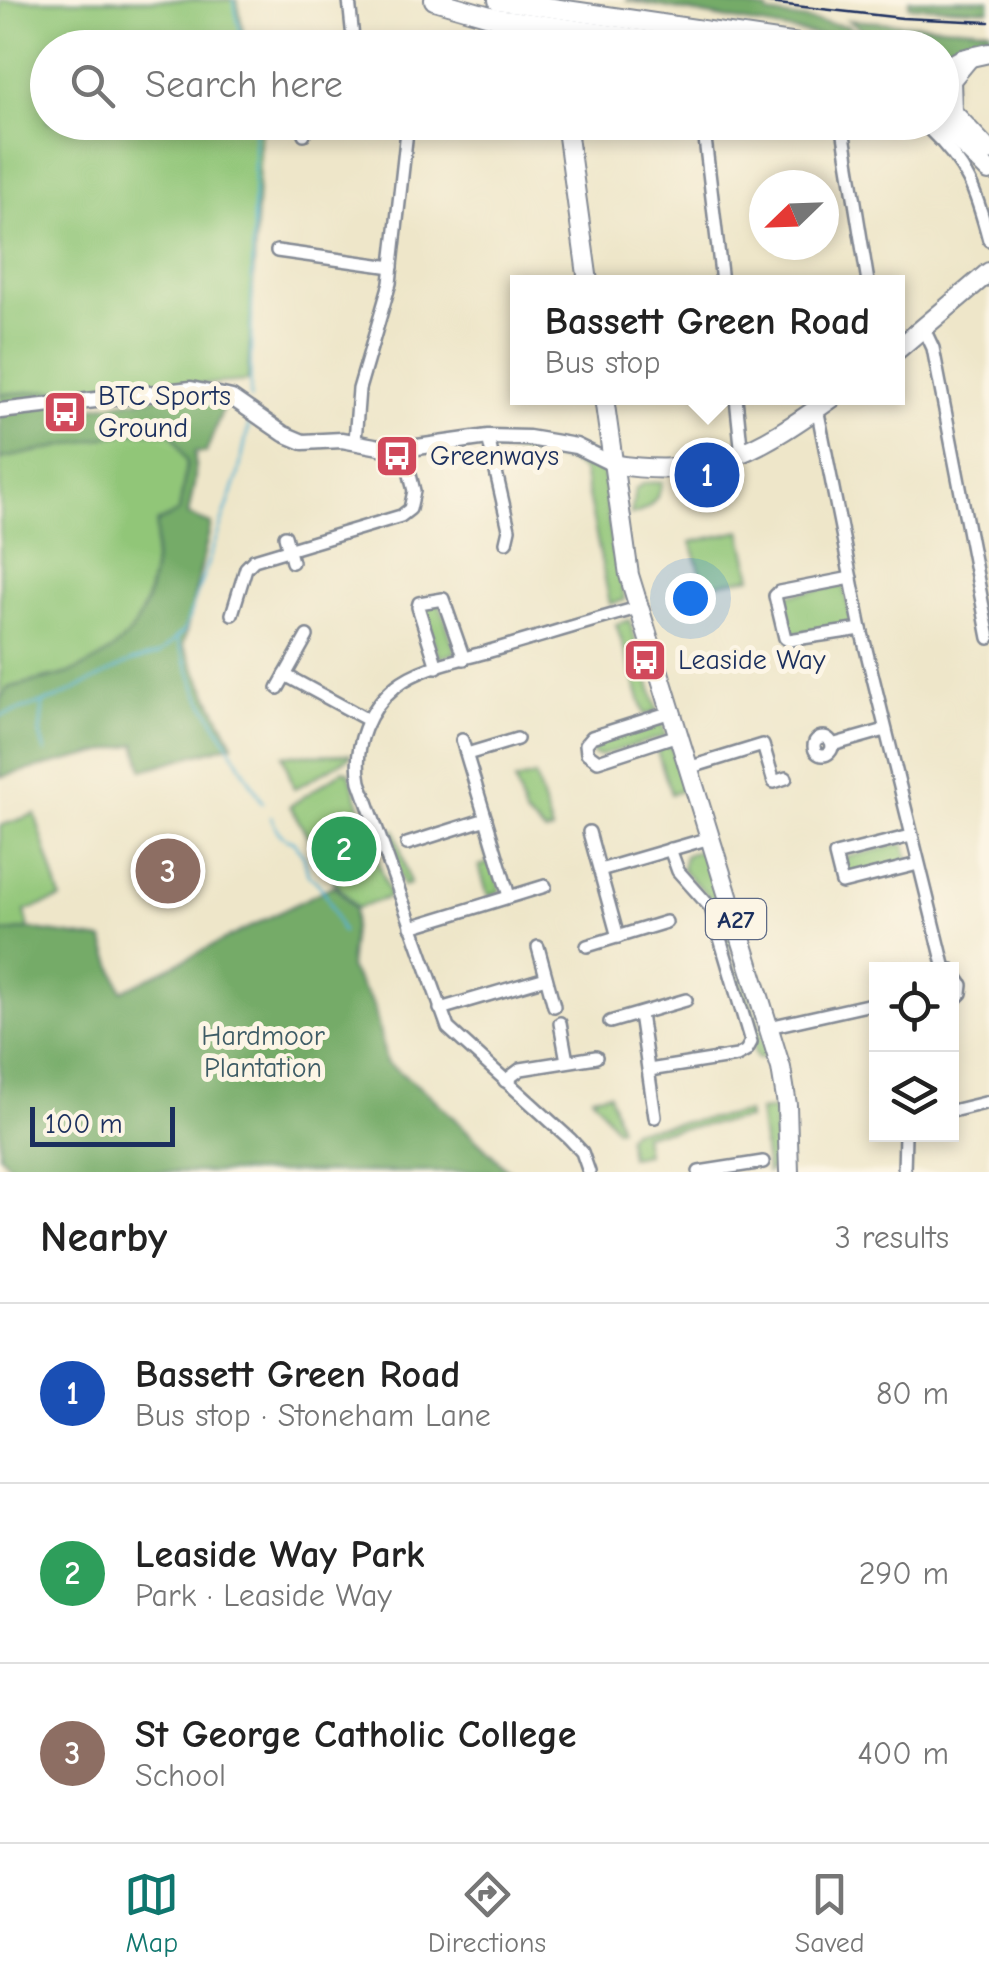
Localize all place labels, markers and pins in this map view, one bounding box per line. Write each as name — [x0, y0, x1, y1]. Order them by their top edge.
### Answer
place label: BTC Sports Ground — [98, 380, 231, 444]
bus stop icon: BTC Sports Ground — [42, 389, 88, 435]
bus stop icon: Greenways — [374, 433, 420, 479]
pin: 1 — [674, 438, 740, 512]
place label: Greenways — [430, 440, 559, 472]
bus stop icon: Leaside Way — [622, 637, 668, 683]
place label: Leaside Way — [678, 644, 826, 676]
pin: 2 — [312, 812, 376, 886]
pin: 3 — [136, 834, 200, 908]

